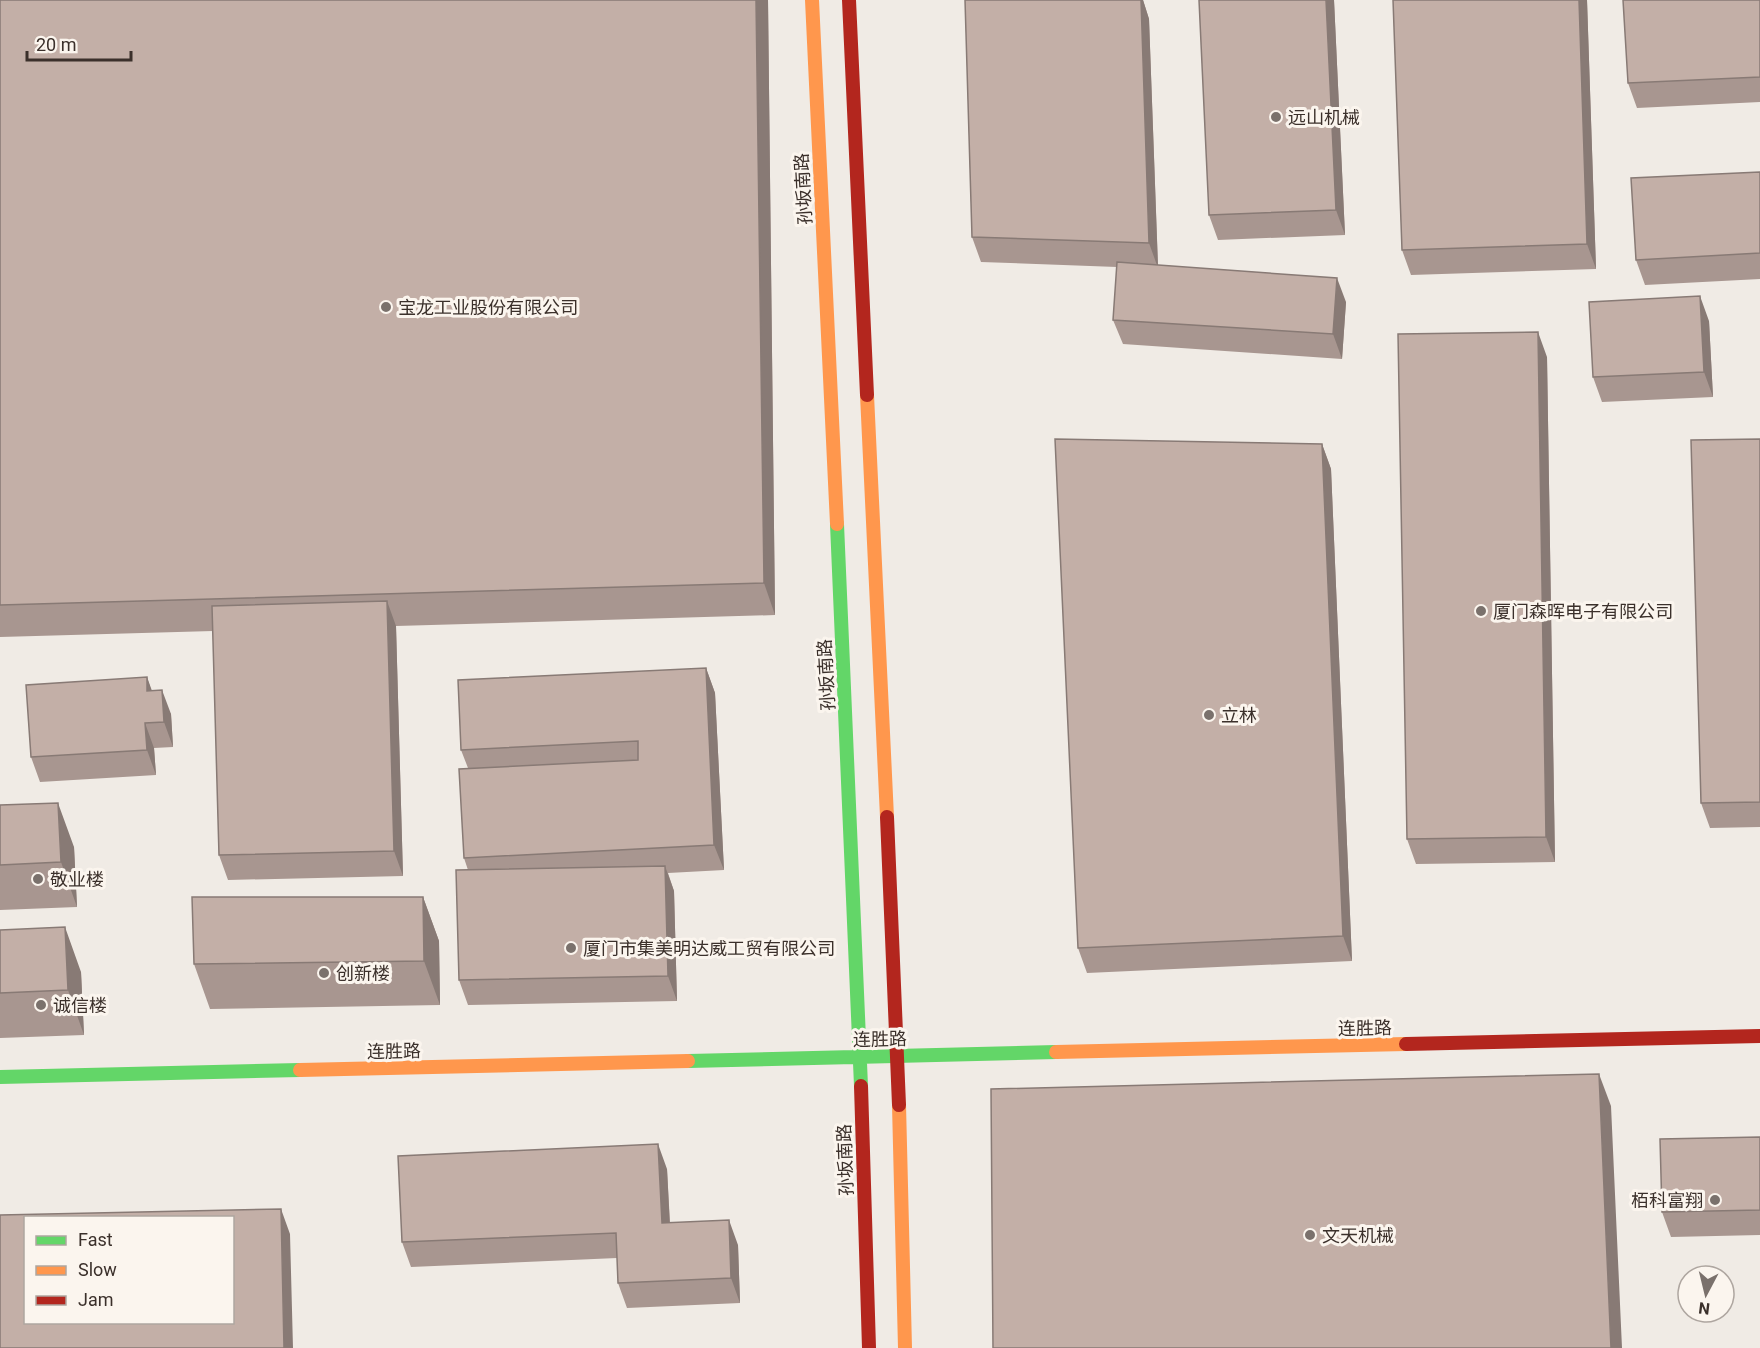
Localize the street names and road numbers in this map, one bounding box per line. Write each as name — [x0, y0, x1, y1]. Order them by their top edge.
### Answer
street label: 孙坂南路 — [791, 152, 815, 226]
street label: 孙坂南路 — [814, 638, 838, 712]
street label: 连胜路 — [1338, 1017, 1392, 1039]
street label: 连胜路 — [853, 1028, 907, 1050]
street label: 连胜路 — [367, 1040, 421, 1062]
street label: 孙坂南路 — [833, 1124, 857, 1196]

